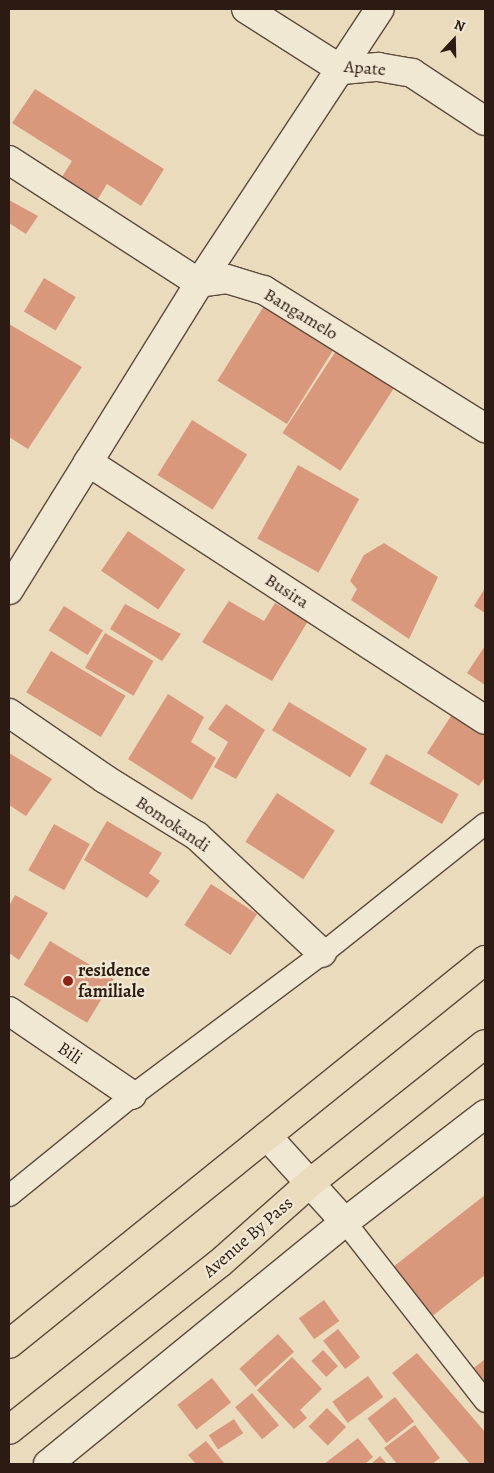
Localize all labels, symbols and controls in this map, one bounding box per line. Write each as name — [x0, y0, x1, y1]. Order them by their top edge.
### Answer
north arrow — [429, 15, 479, 65]
text: N — [451, 15, 468, 36]
street label: Apate — [343, 55, 387, 81]
street label: Bangamelo — [260, 283, 342, 345]
street label: Busira — [261, 569, 313, 613]
street label: Bomokandi — [132, 791, 214, 857]
place label: residence familiale — [78, 960, 150, 1002]
marker: residence familiale — [62, 975, 74, 987]
street label: Bili — [54, 1037, 86, 1069]
street label: Avenue By Pass — [199, 1192, 297, 1282]

